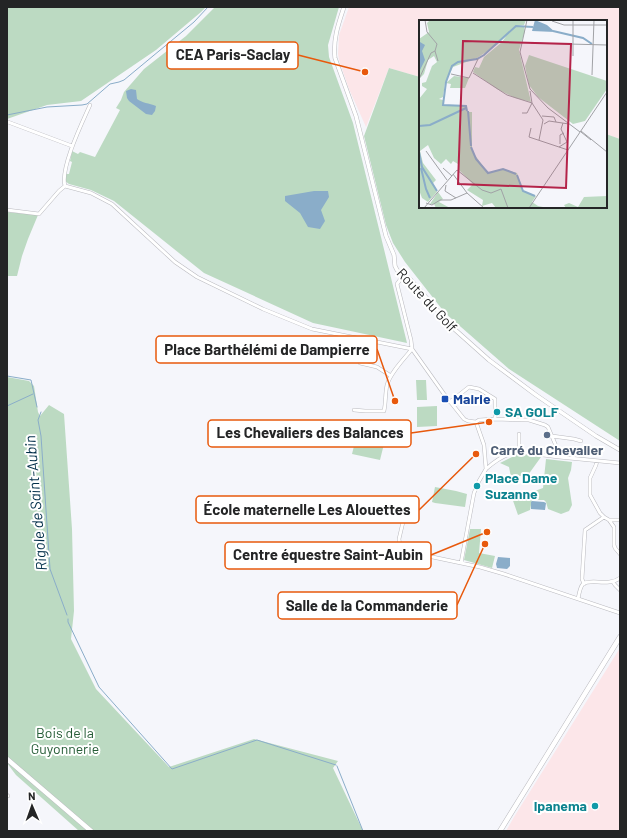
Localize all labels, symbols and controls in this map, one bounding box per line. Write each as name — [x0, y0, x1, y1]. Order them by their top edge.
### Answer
inset map — [419, 20, 607, 208]
callout: CEA Paris-Saclay — [167, 42, 298, 69]
text: CEA Paris-Saclay — [176, 45, 291, 63]
street label: Route du Golf — [393, 264, 461, 335]
callout: Place Barthélémi de Dampierre — [156, 336, 377, 363]
text: Place Barthélémi de Dampierre — [164, 340, 370, 358]
place label: Mairie — [453, 390, 491, 407]
marker: Mairie — [440, 394, 450, 404]
place label: SA GOLF — [505, 403, 559, 420]
marker: SA GOLF — [492, 407, 502, 417]
callout: Les Chevaliers des Balances — [208, 420, 411, 447]
text: Les Chevaliers des Balances — [217, 423, 404, 441]
marker: Carré du Chevalier — [542, 430, 552, 440]
water label: Rigole de Saint-Aubin — [20, 434, 50, 572]
place label: Carré du Chevalier — [491, 441, 604, 458]
place label: Place Dame Suzanne — [485, 469, 558, 502]
marker: Place Dame Suzanne — [472, 481, 482, 491]
callout: École maternelle Les Alouettes — [196, 496, 419, 523]
text: École maternelle Les Alouettes — [204, 500, 411, 518]
callout: Centre équestre Saint-Aubin — [225, 542, 431, 569]
text: Centre équestre Saint-Aubin — [233, 545, 423, 563]
callout: Salle de la Commanderie — [278, 592, 457, 619]
text: Salle de la Commanderie — [286, 596, 448, 614]
park label: Bois de la Guyonnerie — [31, 724, 99, 757]
north arrow — [12, 786, 52, 826]
text: N — [28, 789, 36, 802]
place label: Ipanema — [534, 797, 587, 814]
marker: Ipanema — [590, 801, 600, 811]

